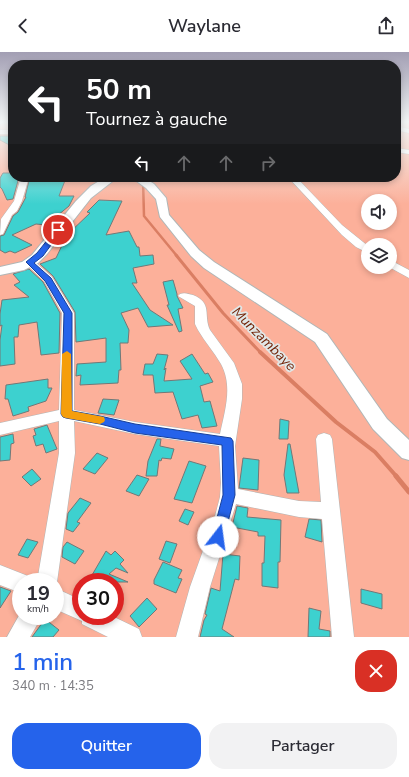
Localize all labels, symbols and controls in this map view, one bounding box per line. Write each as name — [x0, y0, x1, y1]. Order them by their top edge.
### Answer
text: Waylane — [168, 14, 241, 38]
icon: back — [12, 15, 34, 37]
icon: share — [375, 15, 397, 37]
text: 50 m — [86, 71, 152, 109]
icon: left — [20, 76, 72, 128]
text: Tournez à gauche — [86, 107, 227, 131]
icon: left — [131, 152, 153, 174]
icon: ahead — [173, 152, 195, 174]
icon: ahead — [215, 152, 237, 174]
icon: right — [257, 152, 279, 174]
map controls — [361, 194, 397, 274]
button: sound — [361, 194, 397, 230]
pin — [41, 213, 75, 247]
icon: arrive — [47, 219, 69, 241]
button: layers — [361, 238, 397, 274]
water label: Munzambaye — [228, 303, 301, 376]
position arrow — [197, 516, 239, 558]
speed limit sign: 30 — [72, 573, 124, 625]
text: 19 — [26, 580, 50, 607]
text: km/h — [27, 602, 49, 616]
text: 1 min — [12, 646, 73, 678]
button: close — [355, 650, 397, 692]
text: 340 m · 14:35 — [12, 677, 94, 695]
button: Quitter — [12, 723, 201, 769]
button: Partager — [209, 723, 397, 769]

